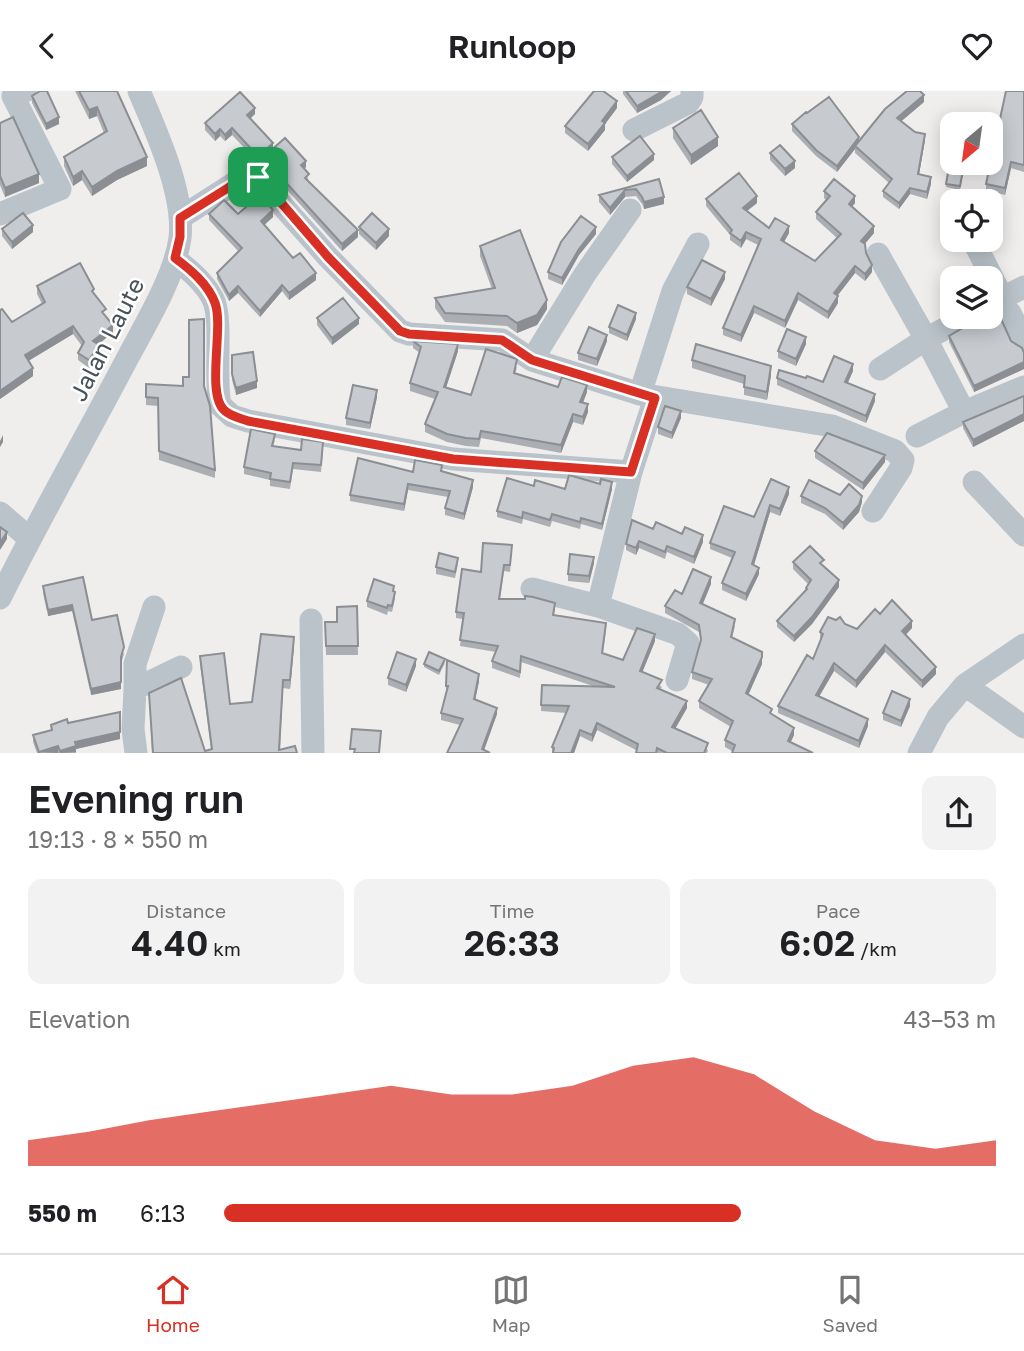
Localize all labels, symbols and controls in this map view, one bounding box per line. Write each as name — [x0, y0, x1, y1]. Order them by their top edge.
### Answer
icon: back — [28, 27, 66, 65]
text: Runloop — [448, 27, 576, 65]
icon: heart — [958, 27, 996, 65]
north arrow — [940, 112, 1003, 175]
map controls — [940, 112, 1003, 329]
pin — [228, 147, 288, 207]
icon: arrive — [239, 158, 277, 196]
button: locate — [940, 189, 1003, 252]
button: layers — [940, 266, 1003, 329]
street label: Jalan Laute — [63, 273, 149, 405]
text: Evening run — [28, 776, 244, 821]
button: share — [922, 776, 996, 850]
text: 19:13 · 8 × 550 m — [28, 825, 208, 853]
text: Distance — [146, 899, 226, 922]
text: Time — [490, 899, 534, 922]
text: Pace — [816, 899, 860, 922]
text: 4.40 — [131, 922, 208, 964]
text: 26:33 — [464, 922, 560, 964]
text: 6:02 — [779, 922, 855, 964]
text: km — [208, 937, 241, 960]
text: /km — [855, 937, 897, 960]
text: Elevation — [28, 1005, 130, 1033]
text: 43–53 m — [903, 1005, 996, 1033]
text: 550 m — [28, 1199, 97, 1227]
text: 6:13 — [140, 1199, 185, 1227]
tab: Home — [146, 1271, 200, 1336]
tab: Map — [492, 1271, 530, 1336]
tab: Saved — [822, 1271, 878, 1336]

